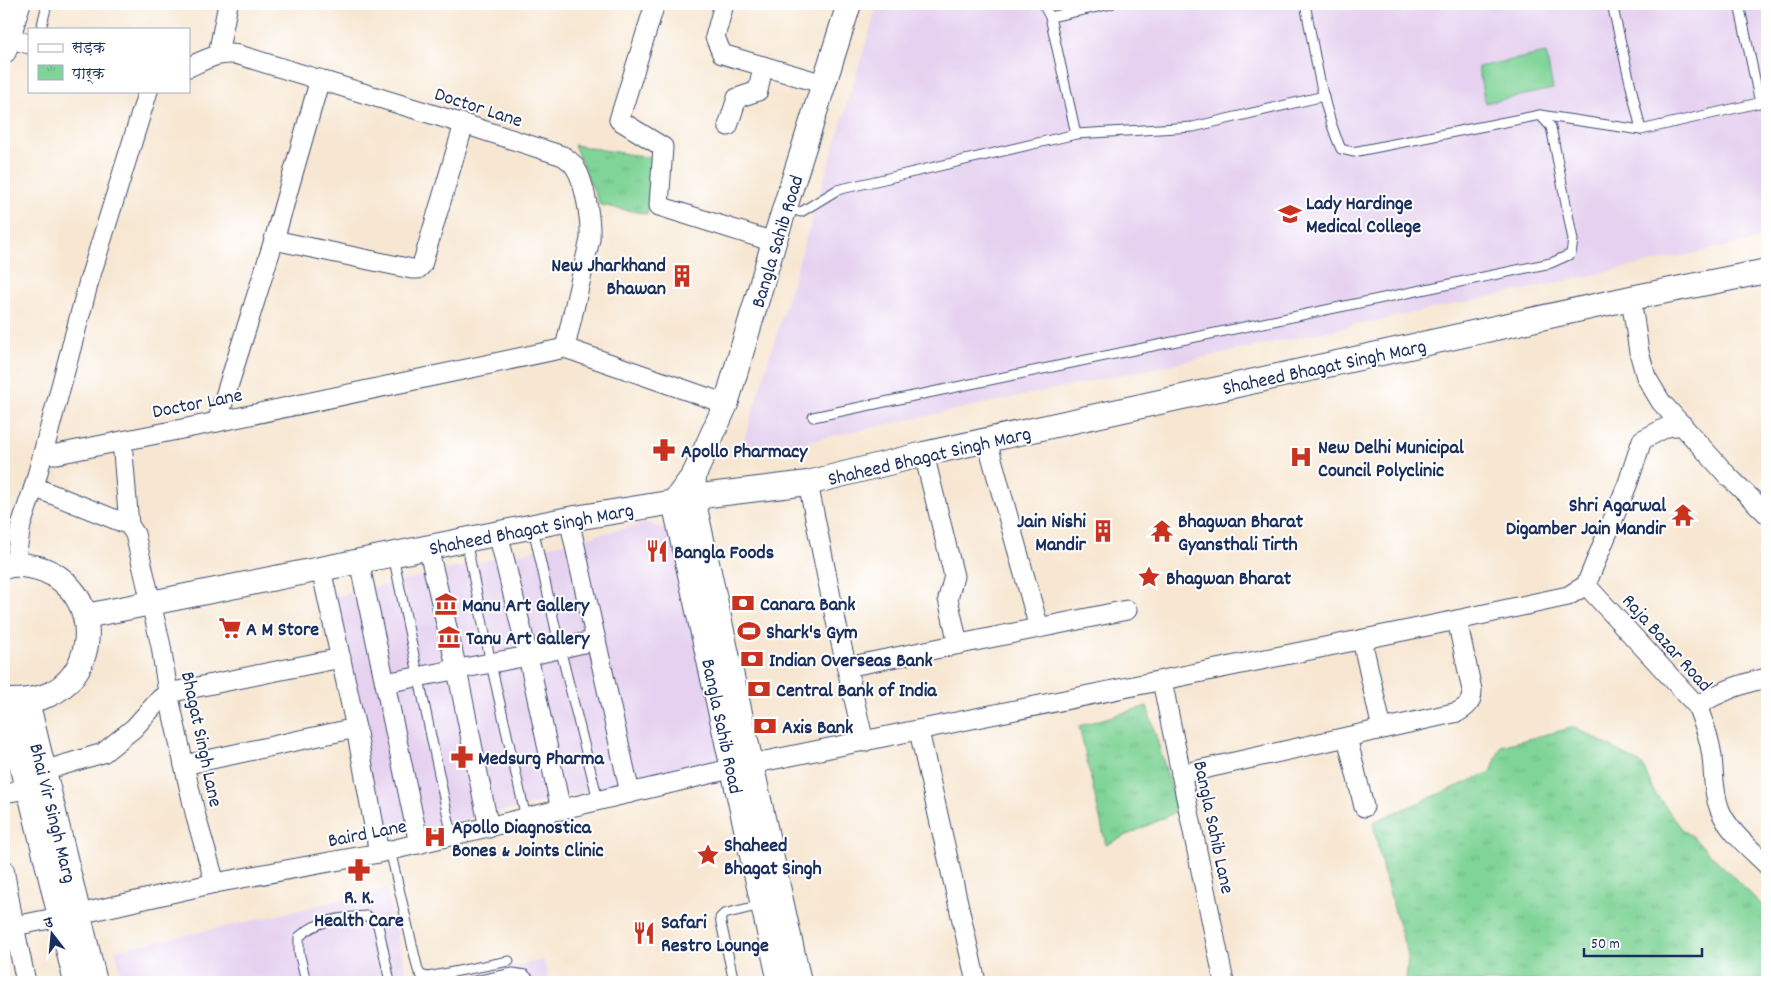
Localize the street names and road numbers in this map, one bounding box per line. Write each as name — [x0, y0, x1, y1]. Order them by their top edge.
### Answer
street label: Doctor Lane — [430, 81, 526, 136]
street label: Bangla Sahib Road — [745, 172, 812, 312]
street label: Shaheed Bhagat Singh Marg — [1220, 334, 1429, 404]
street label: Doctor Lane — [150, 382, 245, 427]
street label: Shaheed Bhagat Singh Marg — [825, 421, 1034, 495]
street label: Shaheed Bhagat Singh Marg — [427, 497, 636, 565]
street label: Raja Bazar Road — [1614, 589, 1718, 699]
street label: Bangla Sahib Road — [692, 657, 748, 797]
street label: Bhagat Singh Lane — [172, 669, 228, 810]
street label: Bhai Vir Singh Marg — [20, 741, 82, 887]
street label: Bangla Sahib Lane — [1184, 758, 1240, 897]
street label: Baird Lane — [326, 814, 409, 856]

